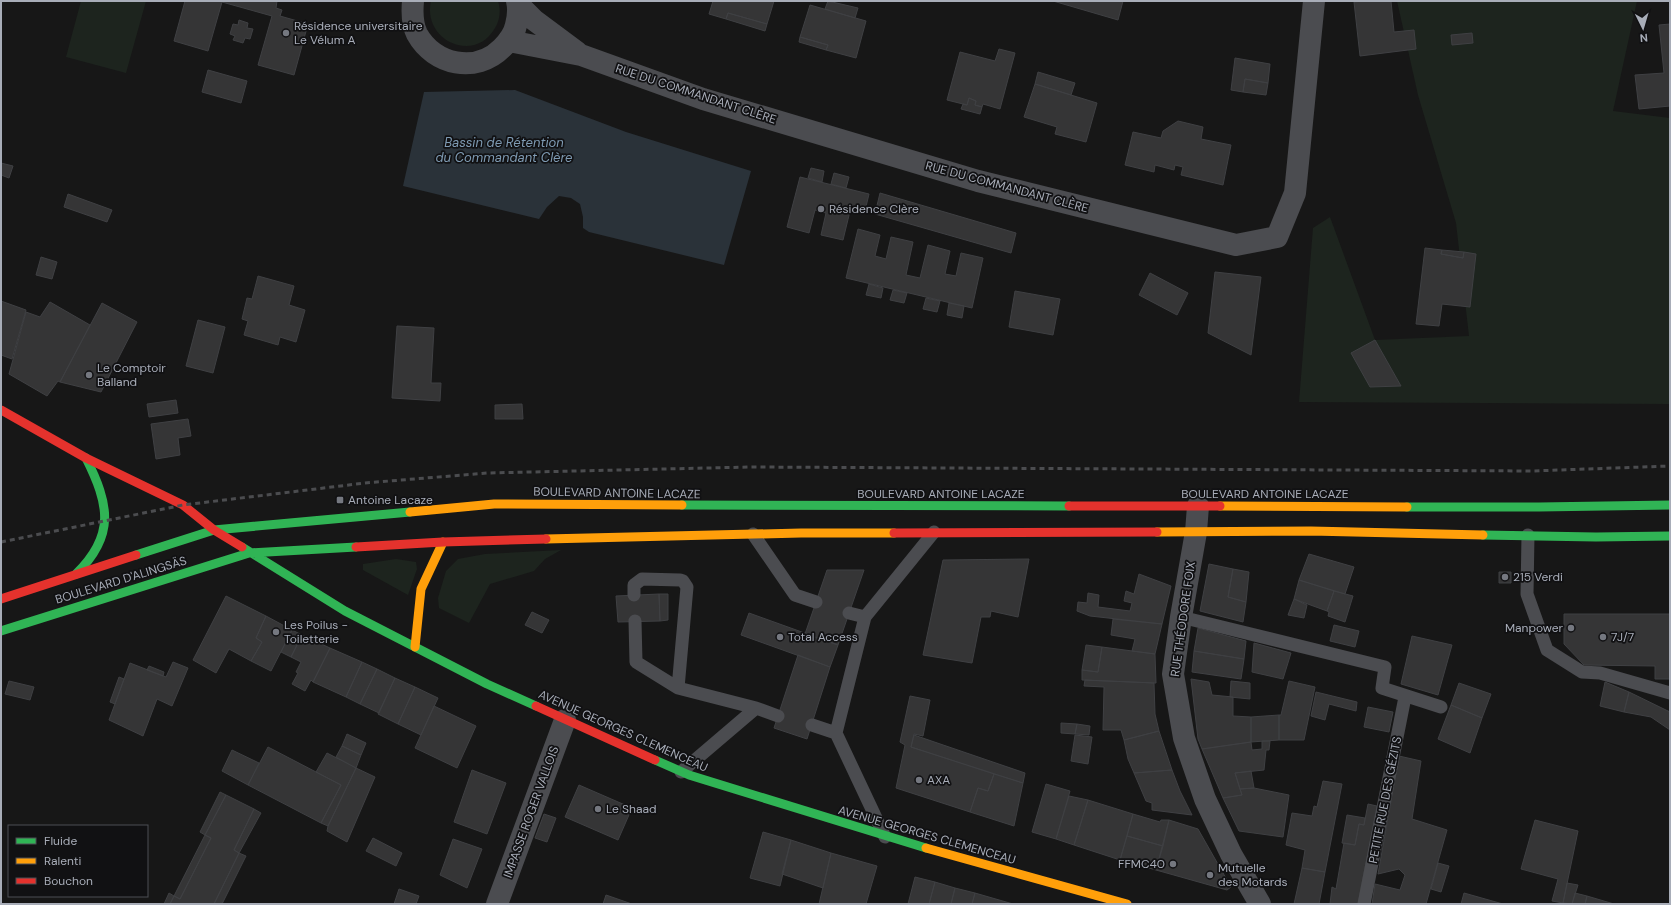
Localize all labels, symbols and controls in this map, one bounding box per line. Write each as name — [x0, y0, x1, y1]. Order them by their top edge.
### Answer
north arrow — [1623, 8, 1663, 48]
place label: Résidence universitaire Le Vélum A — [294, 18, 423, 48]
marker: Résidence universitaire Le Vélum A — [281, 28, 291, 38]
text: N — [1639, 31, 1648, 45]
street label: RUE DU COMMANDANT CLÈRE — [614, 60, 779, 128]
water label: Bassin de Rétention du Commandant Clère — [435, 134, 573, 166]
street label: RUE DU COMMANDANT CLÈRE — [924, 158, 1090, 217]
place label: Résidence Clère — [829, 201, 919, 217]
marker: Résidence Clère — [816, 204, 826, 214]
place label: Le Comptoir Balland — [97, 360, 166, 390]
marker: Le Comptoir Balland — [84, 370, 94, 380]
street label: BOULEVARD ANTOINE LACAZE — [533, 484, 701, 502]
street label: BOULEVARD ANTOINE LACAZE — [857, 486, 1025, 502]
street label: BOULEVARD ANTOINE LACAZE — [1181, 486, 1349, 502]
place label: Antoine Lacaze — [348, 492, 433, 508]
marker: Antoine Lacaze — [335, 495, 345, 505]
street label: BOULEVARD D'ALINGSÄS — [53, 552, 189, 608]
street label: RUE THÉODORE FOIX — [1167, 560, 1199, 678]
place label: 215 Verdi — [1513, 569, 1563, 585]
marker: 215 Verdi — [1500, 572, 1510, 582]
place label: Les Poilus - Toiletterie — [284, 617, 348, 647]
place label: Manpower — [1505, 620, 1564, 636]
marker: Manpower — [1566, 623, 1576, 633]
marker: Les Poilus - Toiletterie — [271, 627, 281, 637]
place label: Total Access — [788, 629, 858, 645]
place label: 7J/7 — [1611, 629, 1634, 645]
marker: Total Access — [775, 632, 785, 642]
marker: 7J/7 — [1598, 632, 1608, 642]
street label: AVENUE GEORGES CLEMENCEAU — [536, 686, 710, 776]
street label: PETITE RUE DES GÉZITS — [1365, 735, 1405, 865]
street label: IMPASSE ROGER VALLOIS — [500, 744, 562, 880]
place label: AXA — [927, 772, 950, 788]
marker: AXA — [914, 775, 924, 785]
place label: Le Shaad — [606, 801, 657, 817]
street label: AVENUE GEORGES CLEMENCEAU — [836, 802, 1018, 868]
marker: Le Shaad — [593, 804, 603, 814]
legend — [8, 825, 148, 897]
text: Fluide — [44, 833, 77, 849]
text: Ralenti — [44, 853, 82, 869]
place label: FFMC40 — [1118, 856, 1165, 872]
marker: FFMC40 — [1168, 859, 1178, 869]
place label: Mutuelle des Motards — [1218, 860, 1288, 890]
marker: Mutuelle des Motards — [1205, 870, 1215, 880]
text: Bouchon — [44, 873, 93, 889]

